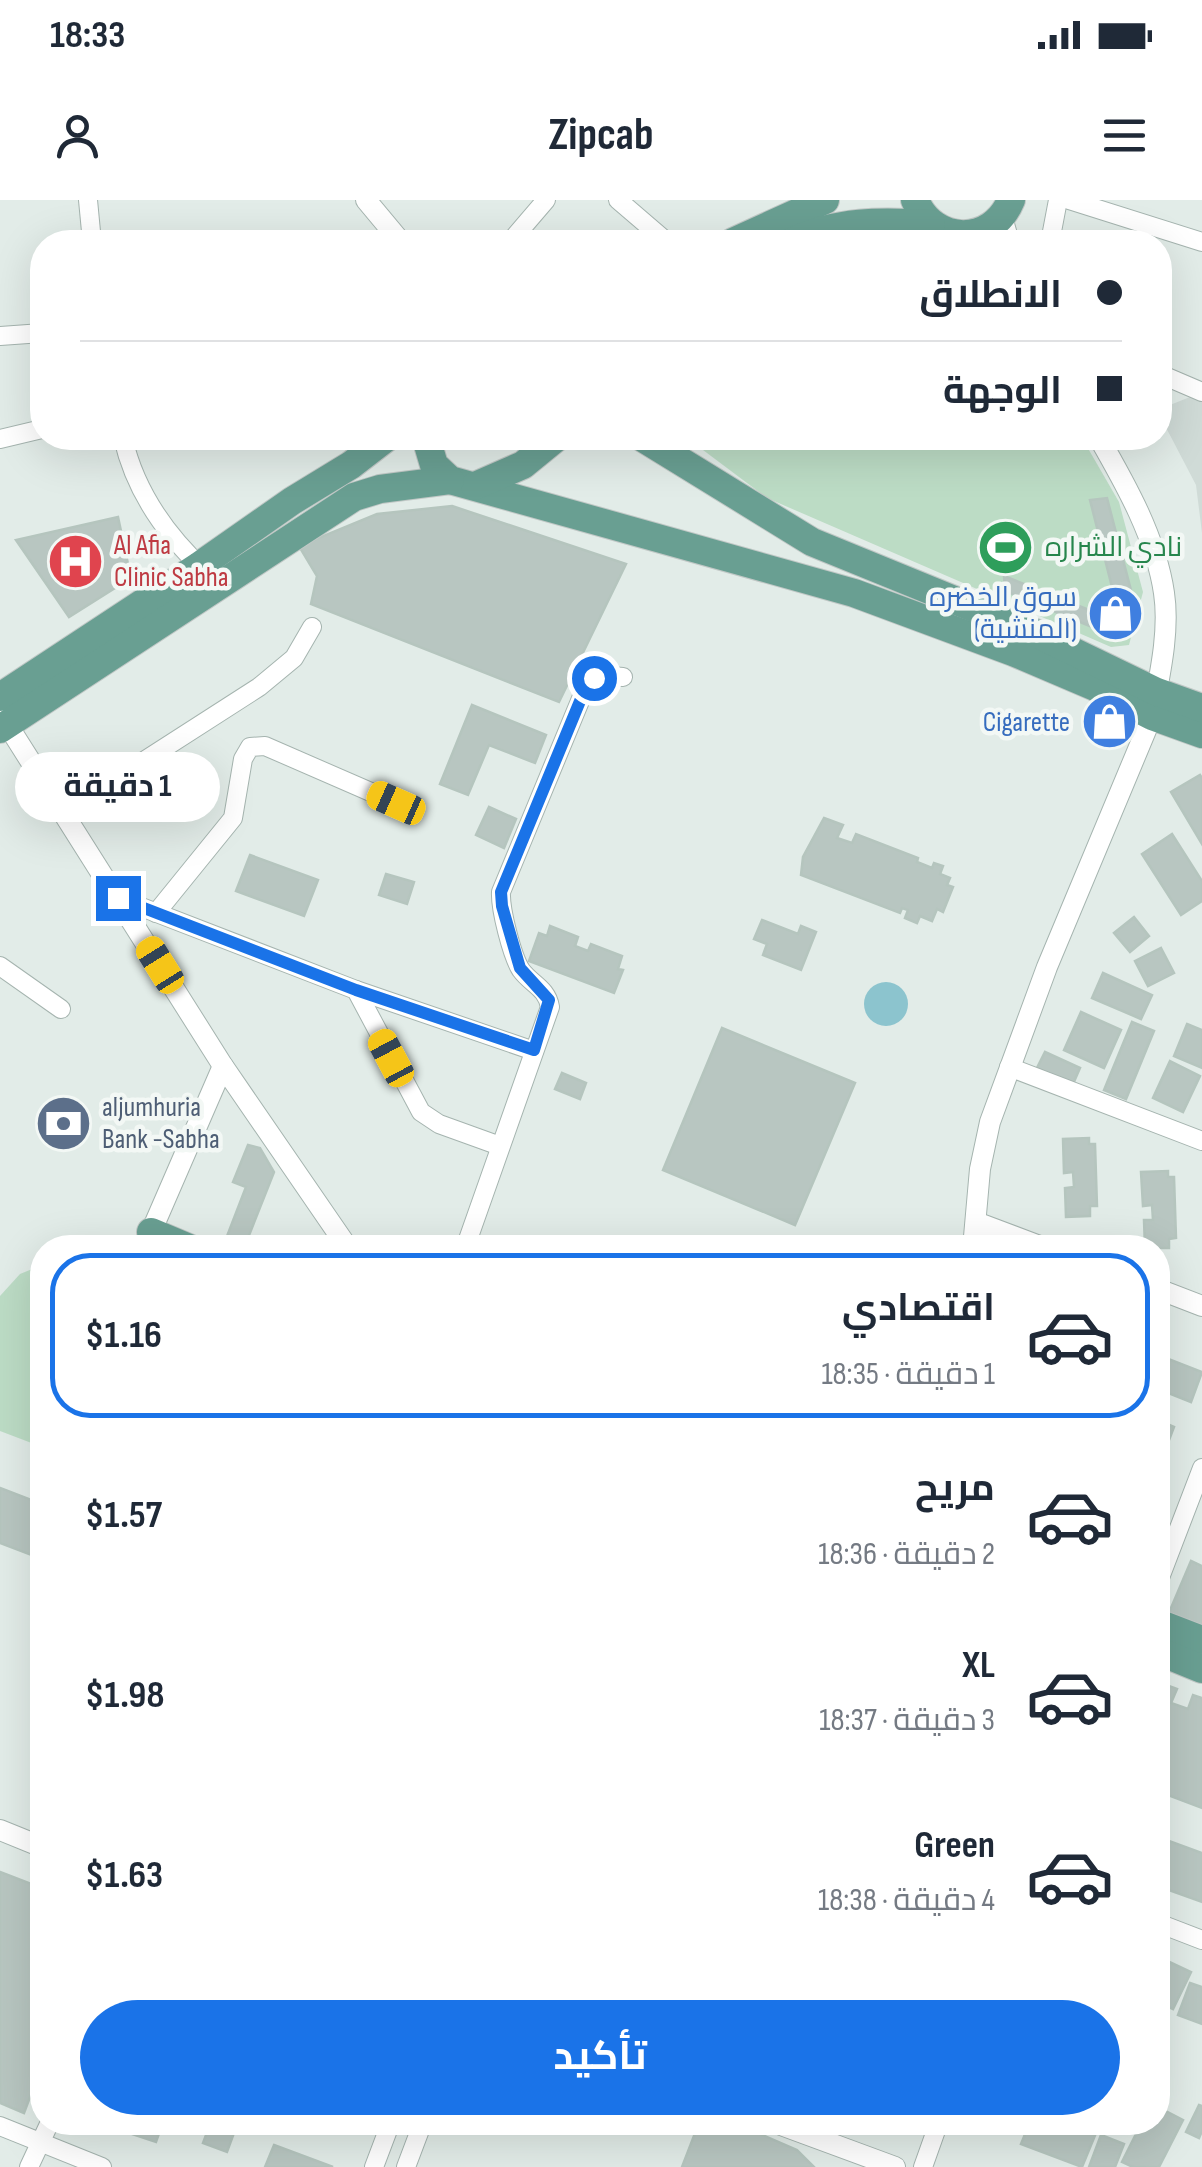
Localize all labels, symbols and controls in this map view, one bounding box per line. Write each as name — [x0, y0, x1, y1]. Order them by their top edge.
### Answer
text: 18:33 — [50, 13, 125, 58]
icon: person — [50, 108, 105, 163]
text: Zipcab — [548, 108, 654, 163]
icon: menu — [1097, 108, 1152, 163]
text: الانطلاق — [919, 273, 1062, 318]
text: الوجهة — [943, 369, 1062, 414]
sports icon: نادي الشراره — [976, 517, 1036, 577]
place label: Al Afia Clinic Sabha — [113, 529, 229, 594]
hospital icon: Al Afia Clinic Sabha — [45, 531, 105, 591]
place label: نادي الشراره — [1045, 531, 1182, 568]
place label: سوق الخضره (المنشية) — [929, 581, 1077, 646]
shop icon: سوق الخضره (المنشية) — [1086, 583, 1146, 643]
route start — [572, 656, 617, 701]
shop icon: Cigarette — [1079, 692, 1139, 752]
place label: Cigarette — [983, 706, 1070, 739]
callout: 1 دقيقة — [16, 753, 220, 823]
text: 1 دقيقة — [63, 767, 172, 806]
car — [362, 777, 430, 829]
route end — [96, 876, 141, 921]
car — [131, 932, 189, 998]
car — [364, 1024, 418, 1092]
place label: aljumhuria Bank -Sabha — [102, 1091, 220, 1156]
bank icon: aljumhuria Bank -Sabha — [33, 1093, 93, 1153]
text: اقتصادي — [842, 1286, 995, 1331]
icon: car — [1025, 1291, 1115, 1381]
text: $1.16 — [85, 1313, 162, 1358]
text: 1 دقيقة · 18:35 — [821, 1355, 995, 1394]
text: مريح — [915, 1466, 995, 1511]
icon: car — [1025, 1471, 1115, 1561]
text: $1.57 — [85, 1493, 162, 1538]
text: 2 دقيقة · 18:36 — [818, 1535, 995, 1574]
text: XL — [962, 1643, 995, 1688]
icon: car — [1025, 1651, 1115, 1741]
text: $1.98 — [85, 1673, 164, 1718]
text: 3 دقيقة · 18:37 — [819, 1701, 995, 1740]
text: Green — [914, 1823, 995, 1868]
icon: car — [1025, 1831, 1115, 1921]
text: $1.63 — [85, 1853, 163, 1898]
text: 4 دقيقة · 18:38 — [818, 1881, 995, 1920]
button: تأكيد — [80, 2000, 1120, 2115]

